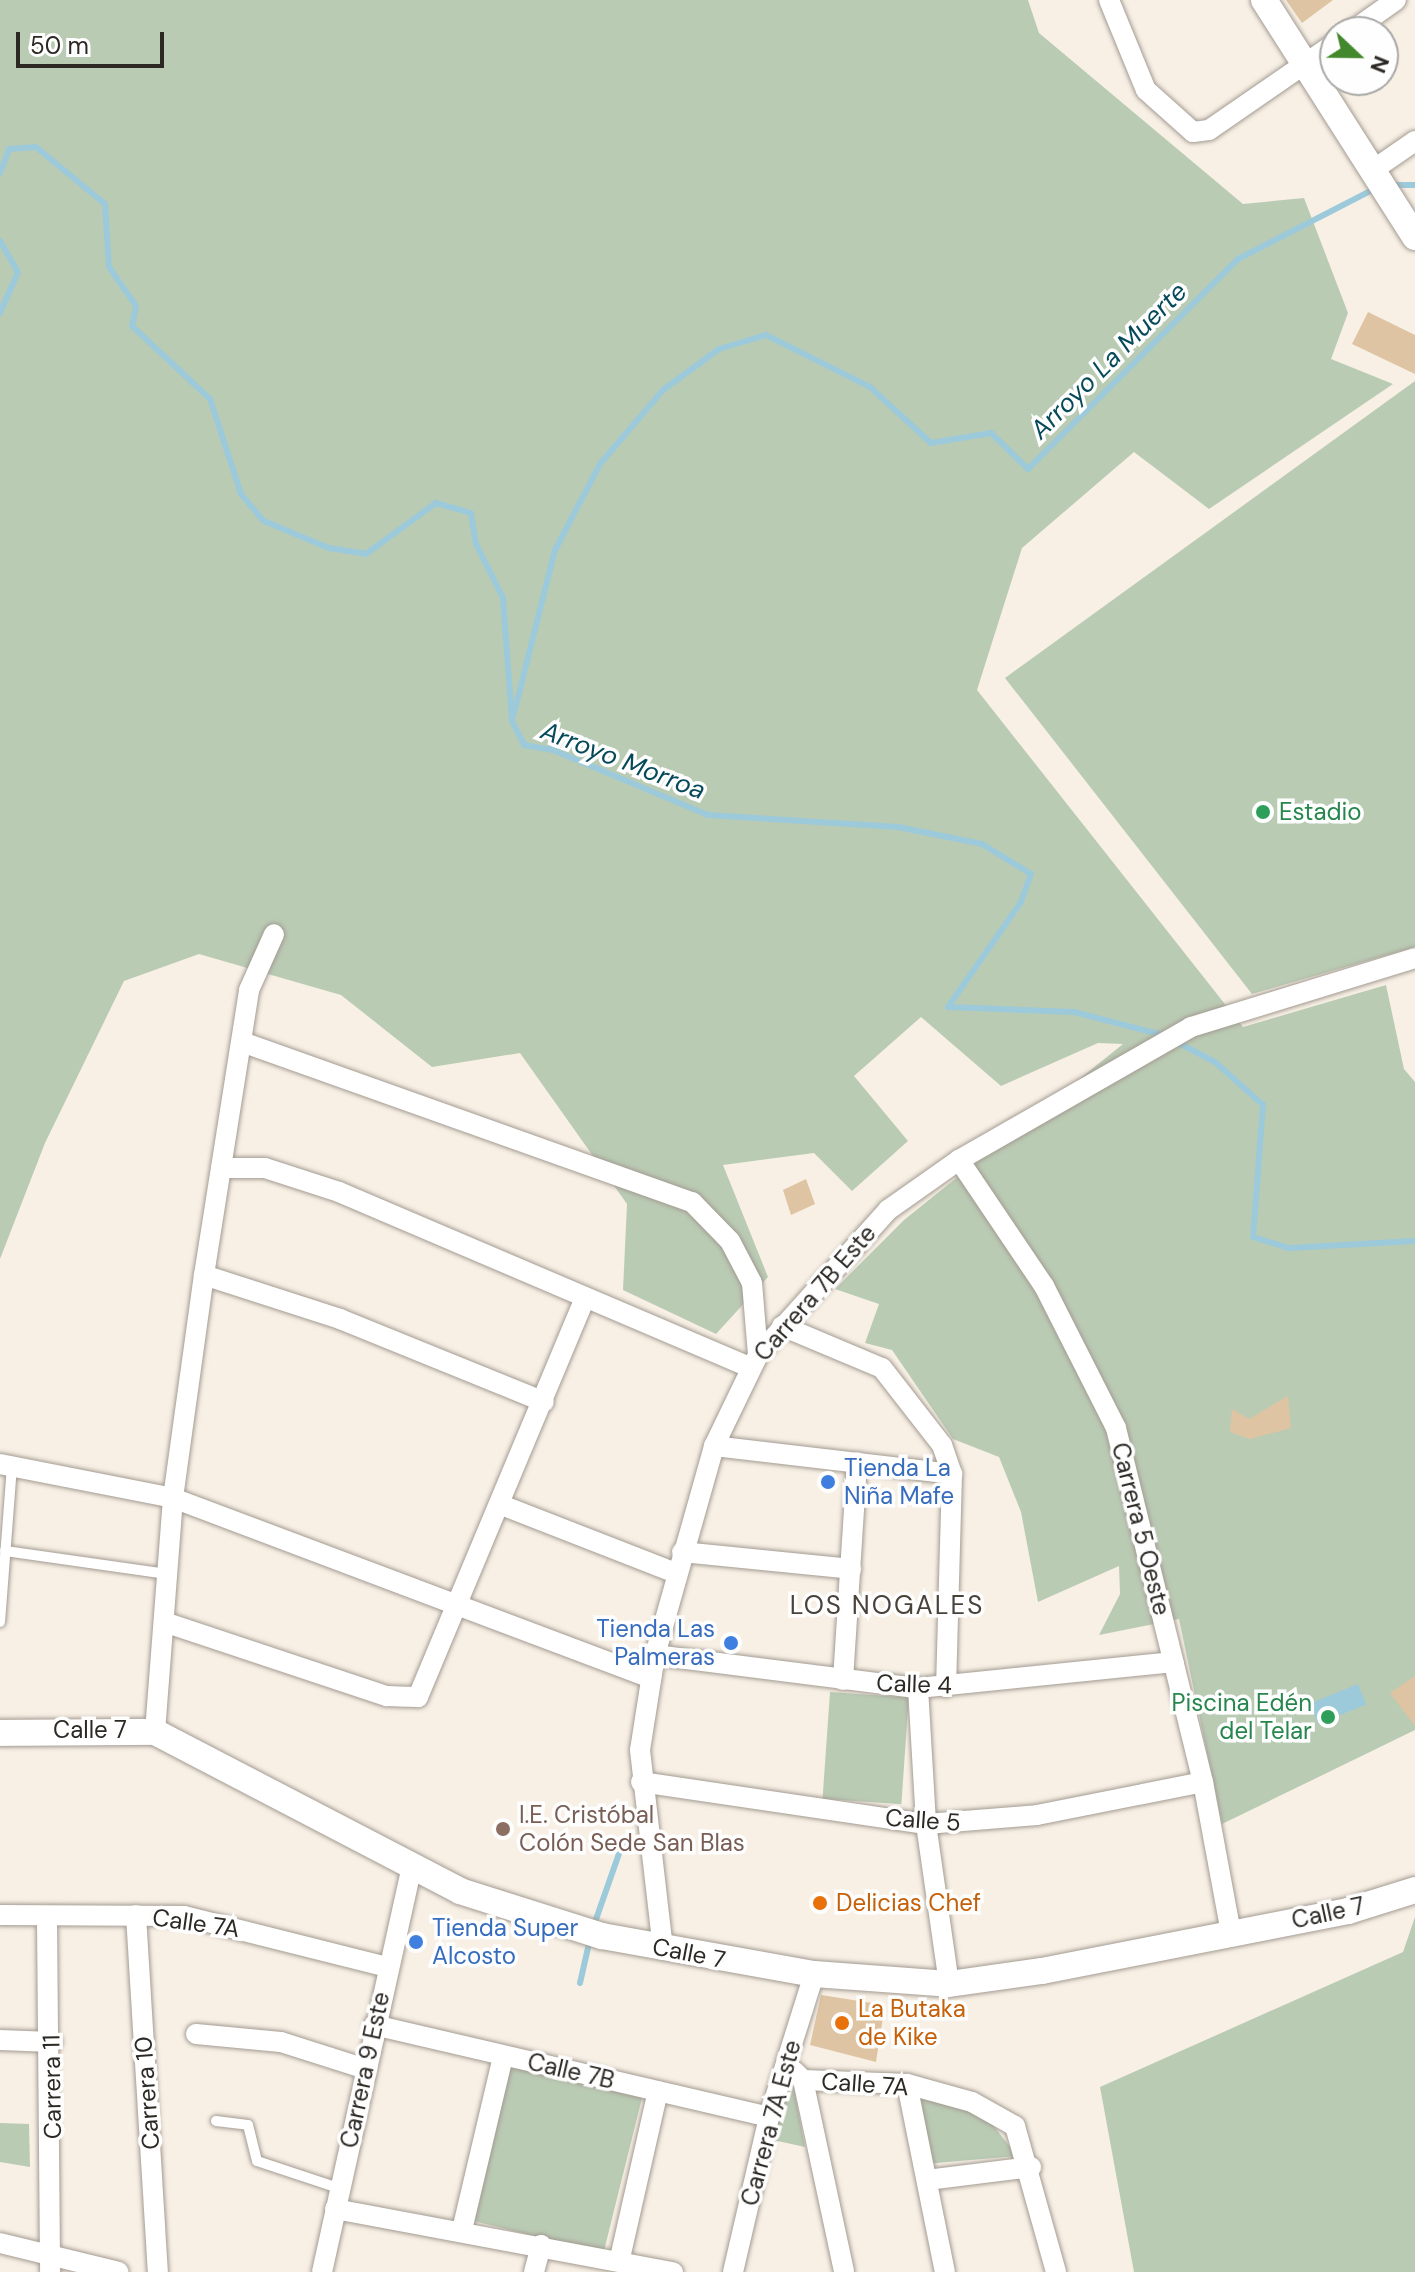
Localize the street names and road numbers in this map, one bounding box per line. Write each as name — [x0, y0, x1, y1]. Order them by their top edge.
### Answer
street label: Carrera 7B Este — [748, 1219, 882, 1367]
street label: Carrera 5 Oeste — [1106, 1440, 1176, 1618]
street label: Calle 4 — [876, 1668, 952, 1700]
street label: Calle 7 — [53, 1716, 127, 1744]
street label: Calle 5 — [884, 1803, 962, 1837]
street label: Calle 7 — [1289, 1891, 1367, 1935]
street label: Calle 7A — [151, 1903, 241, 1943]
street label: Calle 7 — [650, 1932, 728, 1974]
street label: Carrera 9 Este — [334, 1989, 396, 2151]
street label: Carrera 11 — [37, 2035, 67, 2139]
street label: Carrera 10 — [129, 2035, 165, 2151]
street label: Carrera 7A Este — [735, 2037, 807, 2209]
street label: Calle 7B — [525, 2047, 617, 2095]
street label: Calle 7A — [820, 2067, 910, 2101]

